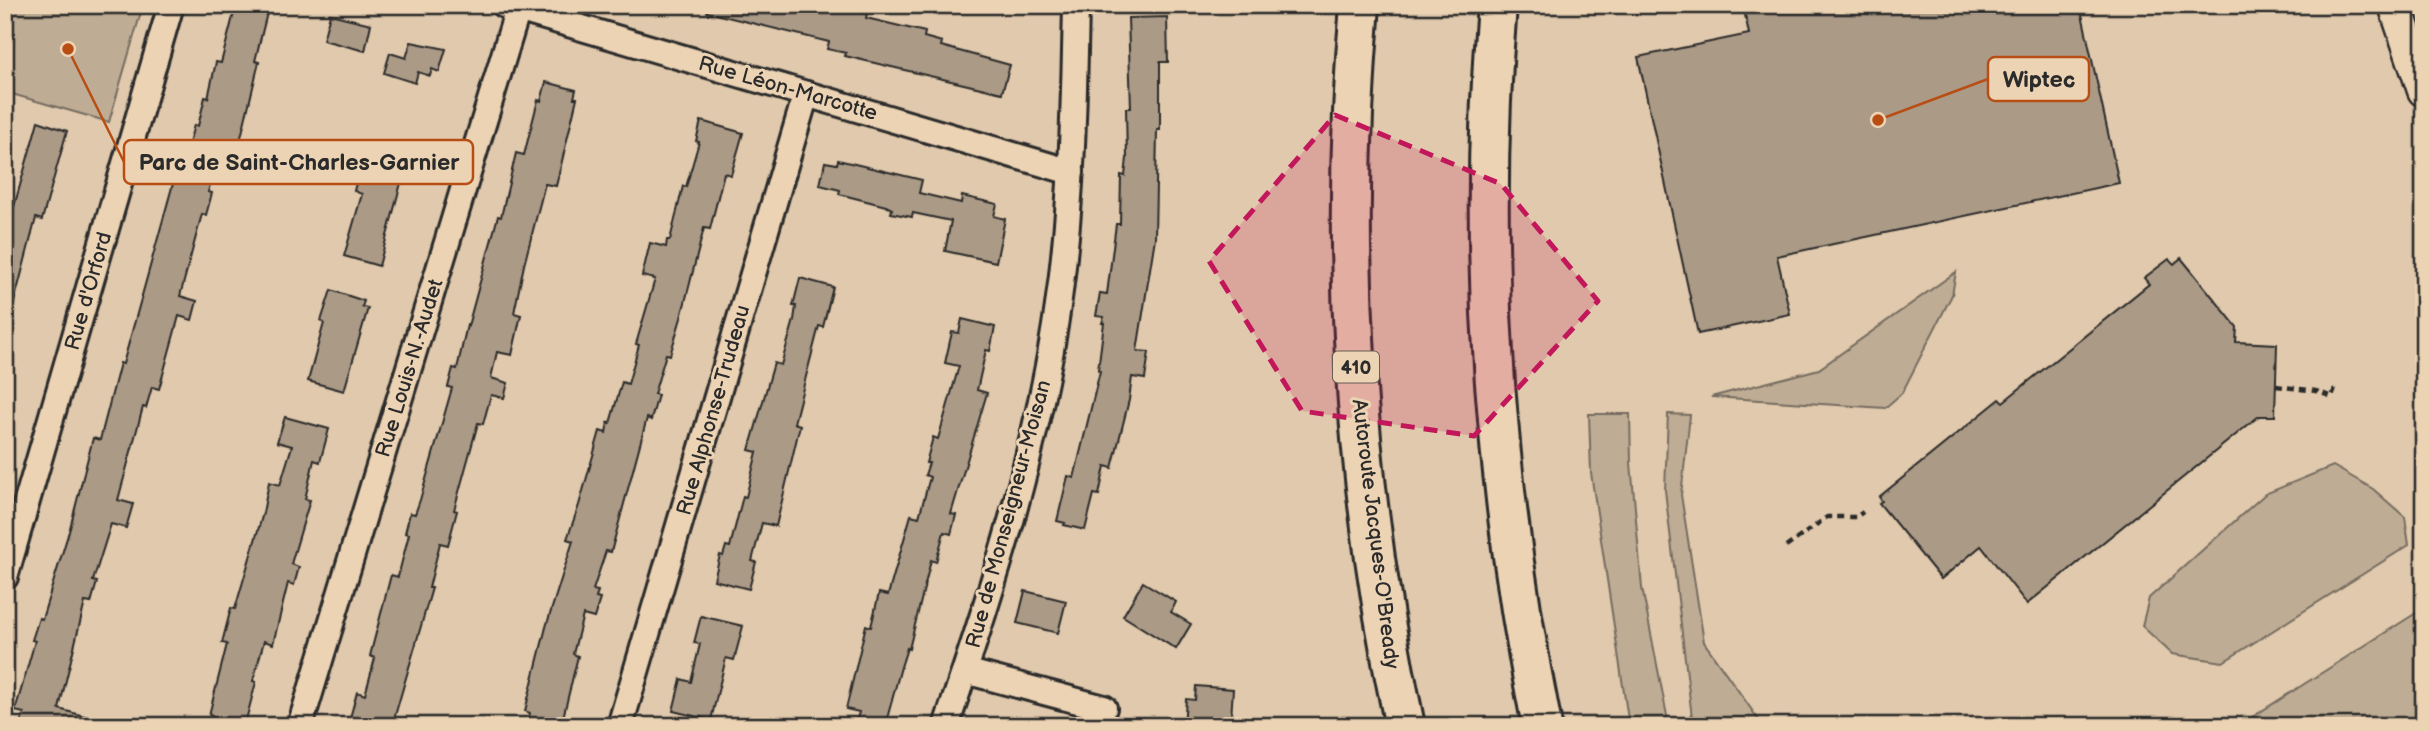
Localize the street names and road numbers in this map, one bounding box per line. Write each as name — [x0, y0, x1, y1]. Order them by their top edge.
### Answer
street label: Rue Léon-Marcotte — [695, 51, 880, 126]
street label: Rue d'Orford — [60, 229, 117, 353]
street label: Rue Louis-N.-Audet — [370, 275, 449, 460]
street label: Rue Alphonse-Trudeau — [671, 302, 755, 518]
road number: 410 — [1333, 352, 1379, 382]
street label: Rue de Monseigneur-Moisan — [961, 377, 1056, 651]
street label: Autoroute Jacques-O'Bready — [1347, 398, 1405, 671]

